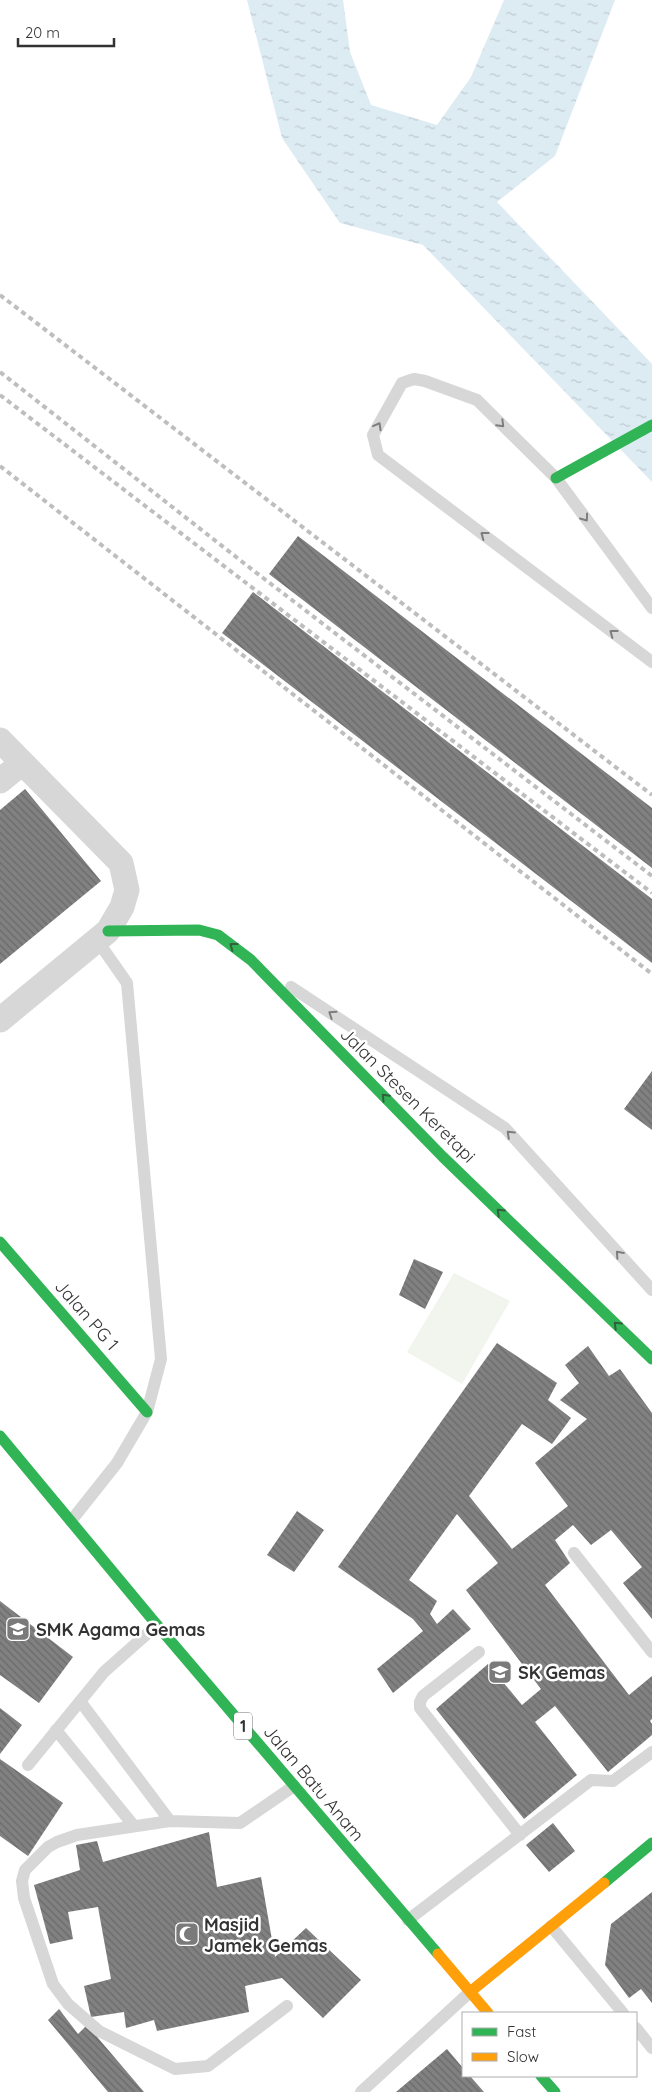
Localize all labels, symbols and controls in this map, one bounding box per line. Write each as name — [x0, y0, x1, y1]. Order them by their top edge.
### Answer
scale bar — [18, 15, 114, 47]
text: 20 m — [25, 23, 60, 42]
one-way arrow — [496, 418, 505, 427]
one-way arrow — [372, 423, 382, 432]
one-way arrow — [579, 512, 588, 522]
one-way arrow — [481, 532, 490, 540]
one-way arrow — [610, 630, 619, 638]
one-way arrow — [229, 943, 239, 952]
one-way arrow — [328, 1011, 337, 1020]
street label: Jalan Stesen Keretapi — [335, 1022, 481, 1168]
one-way arrow — [382, 1094, 391, 1103]
one-way arrow — [507, 1131, 516, 1140]
one-way arrow — [497, 1209, 506, 1218]
one-way arrow — [616, 1250, 625, 1259]
street label: Jalan PG 1 — [50, 1275, 124, 1355]
one-way arrow — [614, 1322, 623, 1331]
school or university icon: SMK Agama Gemas — [5, 1616, 31, 1642]
place label: SMK Agama Gemas — [36, 1618, 206, 1641]
school or university icon: SK Gemas — [487, 1659, 513, 1685]
place label: SK Gemas — [518, 1661, 606, 1684]
road number: 1 — [234, 1712, 252, 1740]
street label: Jalan Batu Anam — [259, 1720, 369, 1846]
place label: Masjid Jamek Gemas — [204, 1913, 328, 1957]
mosque icon: Masjid Jamek Gemas — [174, 1921, 200, 1947]
legend — [462, 2012, 637, 2077]
text: Fast — [507, 2022, 536, 2041]
text: Slow — [507, 2047, 539, 2066]

